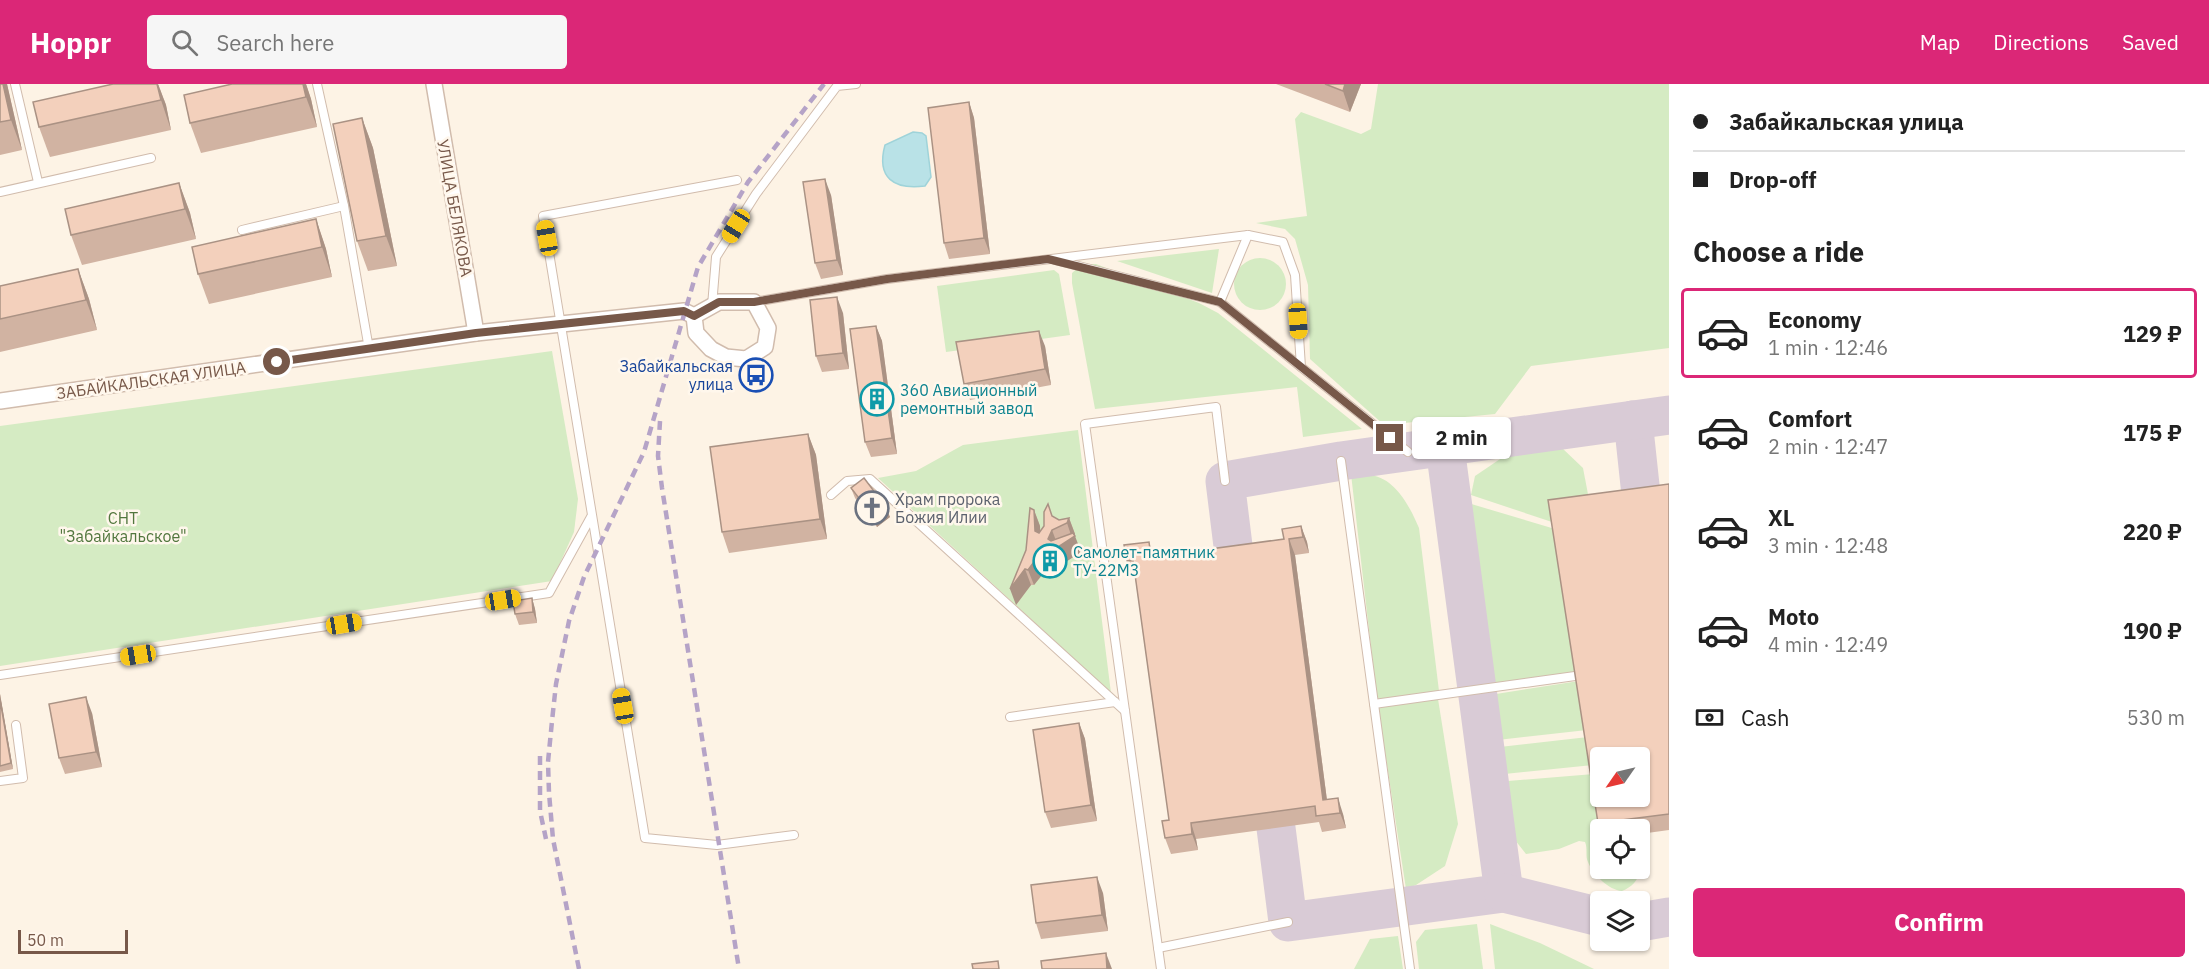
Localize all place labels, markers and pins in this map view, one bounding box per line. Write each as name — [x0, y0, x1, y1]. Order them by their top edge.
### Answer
place label: Забайкальская улица — [619, 356, 733, 394]
bus stop icon: Забайкальская улица — [738, 357, 774, 393]
place label: 360 Авиационный ремонтный завод — [900, 380, 1038, 418]
building icon: 360 Авиационный ремонтный завод — [859, 381, 895, 417]
place label: Храм пророка Божия Илии — [895, 489, 1001, 527]
church icon: Храм пророка Божия Илии — [854, 490, 890, 526]
place label: Самолет-памятник ТУ-22М3 — [1073, 542, 1215, 580]
building icon: Самолет-памятник ТУ-22М3 — [1032, 543, 1068, 579]

